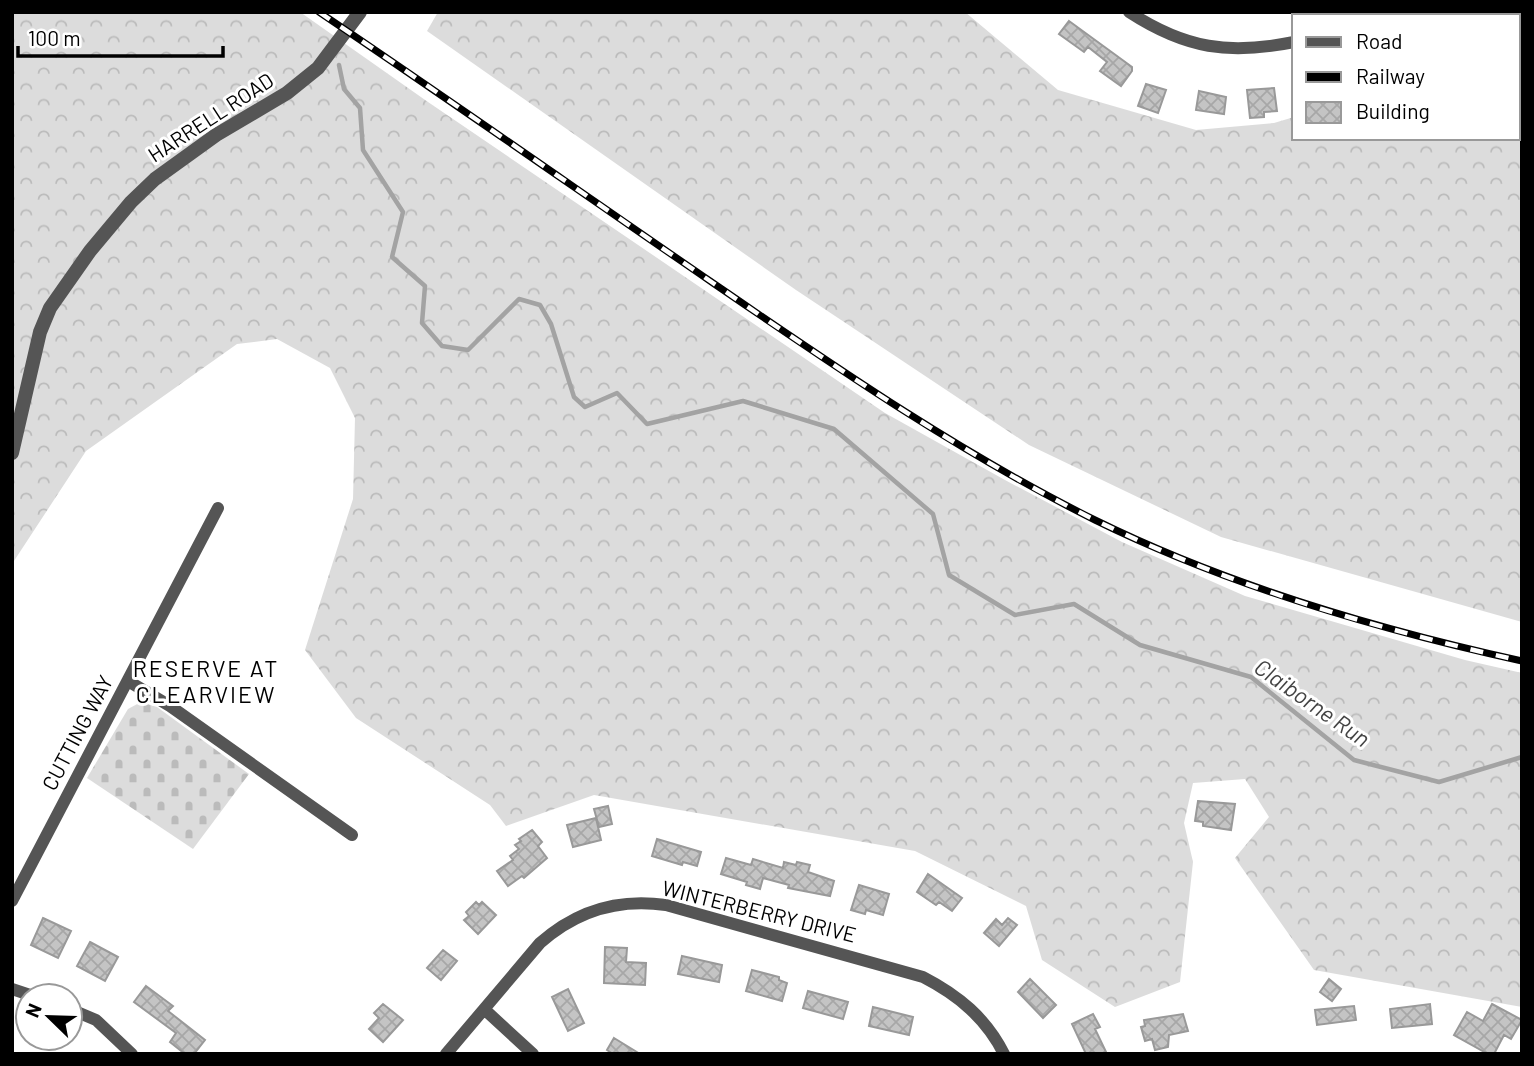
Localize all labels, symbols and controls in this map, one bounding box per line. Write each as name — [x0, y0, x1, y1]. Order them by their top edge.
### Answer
scale bar — [18, 14, 222, 58]
legend — [1292, 14, 1520, 140]
text: 100 m — [28, 25, 81, 50]
text: Road — [1356, 28, 1402, 53]
text: Railway — [1356, 63, 1425, 88]
street label: HARRELL ROAD — [143, 67, 278, 167]
text: Building — [1356, 98, 1430, 123]
water label: Claiborne Run — [1249, 652, 1376, 752]
district label: RESERVE AT CLEARVIEW — [133, 654, 279, 708]
street label: CUTTING WAY — [36, 670, 117, 794]
street label: WINTERBERRY DRIVE — [660, 874, 859, 947]
north arrow — [14, 982, 84, 1052]
text: N — [20, 1000, 46, 1020]

